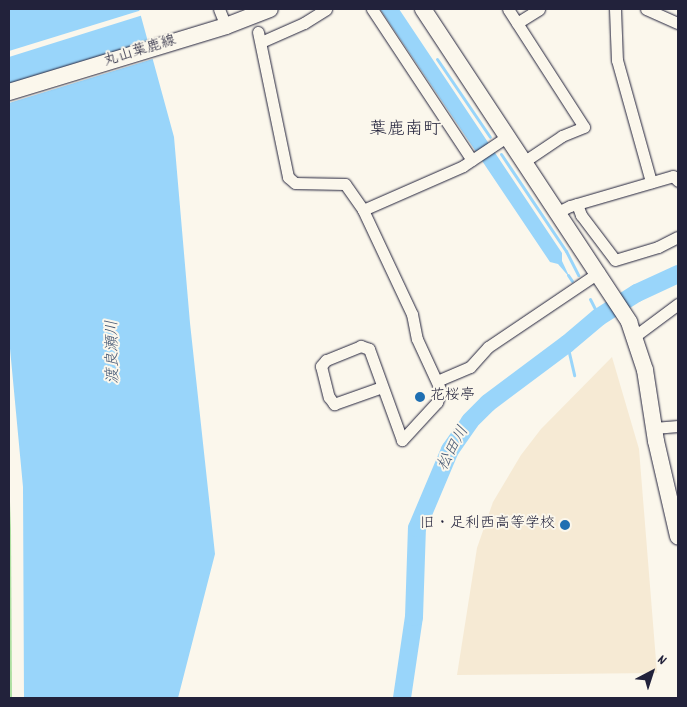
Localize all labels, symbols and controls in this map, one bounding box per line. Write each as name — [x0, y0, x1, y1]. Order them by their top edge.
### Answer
street label: 丸山葉鹿線 — [102, 32, 178, 72]
district label: 葉鹿南町 — [369, 120, 441, 142]
water label: 渡良瀬川 — [104, 320, 124, 384]
place label: 花桜亭 — [430, 388, 475, 406]
marker: 花桜亭 — [414, 391, 426, 403]
water label: 松田川 — [434, 423, 474, 475]
place label: 旧・足利西高等学校 — [420, 516, 555, 534]
marker: 旧・足利西高等学校 — [559, 519, 571, 531]
north arrow — [627, 647, 677, 697]
text: N — [653, 651, 671, 670]

